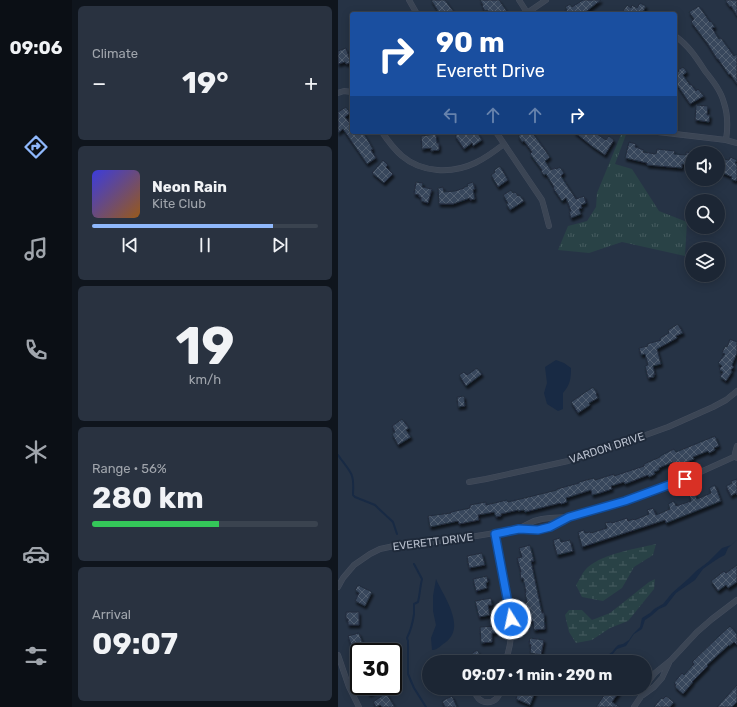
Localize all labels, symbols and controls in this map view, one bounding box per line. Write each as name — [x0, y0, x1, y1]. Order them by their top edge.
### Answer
text: 90 m — [436, 26, 505, 59]
icon: right — [370, 28, 422, 80]
text: 09:06 — [10, 37, 63, 59]
text: Climate — [92, 46, 138, 61]
text: Everett Drive — [436, 60, 545, 82]
text: 19° — [182, 65, 229, 101]
text: − — [92, 70, 106, 97]
text: + — [304, 70, 318, 97]
icon: left — [440, 104, 462, 126]
icon: ahead — [482, 104, 504, 126]
icon: ahead — [524, 104, 546, 126]
icon: right — [566, 104, 588, 126]
icon: directions — [22, 133, 50, 161]
map controls — [685, 146, 725, 282]
button: sound — [685, 146, 725, 186]
text: Neon Rain — [152, 178, 227, 196]
button: search — [685, 194, 725, 234]
text: Kite Club — [152, 196, 206, 211]
icon: previous — [119, 234, 141, 256]
icon: pause — [194, 234, 216, 256]
icon: next — [269, 234, 291, 256]
icon: music — [22, 235, 50, 263]
button: layers — [685, 242, 725, 282]
text: 19 — [175, 315, 235, 377]
icon: phone — [22, 336, 50, 364]
text: km/h — [189, 372, 221, 387]
street label: VARDON DRIVE — [568, 430, 647, 466]
icon: climate — [22, 438, 50, 466]
text: Range · 56% — [92, 461, 167, 476]
pin — [668, 462, 702, 496]
icon: arrive — [674, 468, 696, 490]
text: 280 km — [92, 480, 204, 516]
street label: EVERETT DRIVE — [392, 531, 474, 553]
icon: car — [22, 540, 50, 568]
position arrow — [490, 598, 532, 640]
text: Arrival — [92, 607, 131, 622]
text: 09:07 — [92, 626, 178, 662]
icon: filters — [22, 642, 50, 670]
speed limit sign: 30 — [350, 643, 402, 695]
text: 09:07 · 1 min · 290 m — [462, 666, 612, 684]

